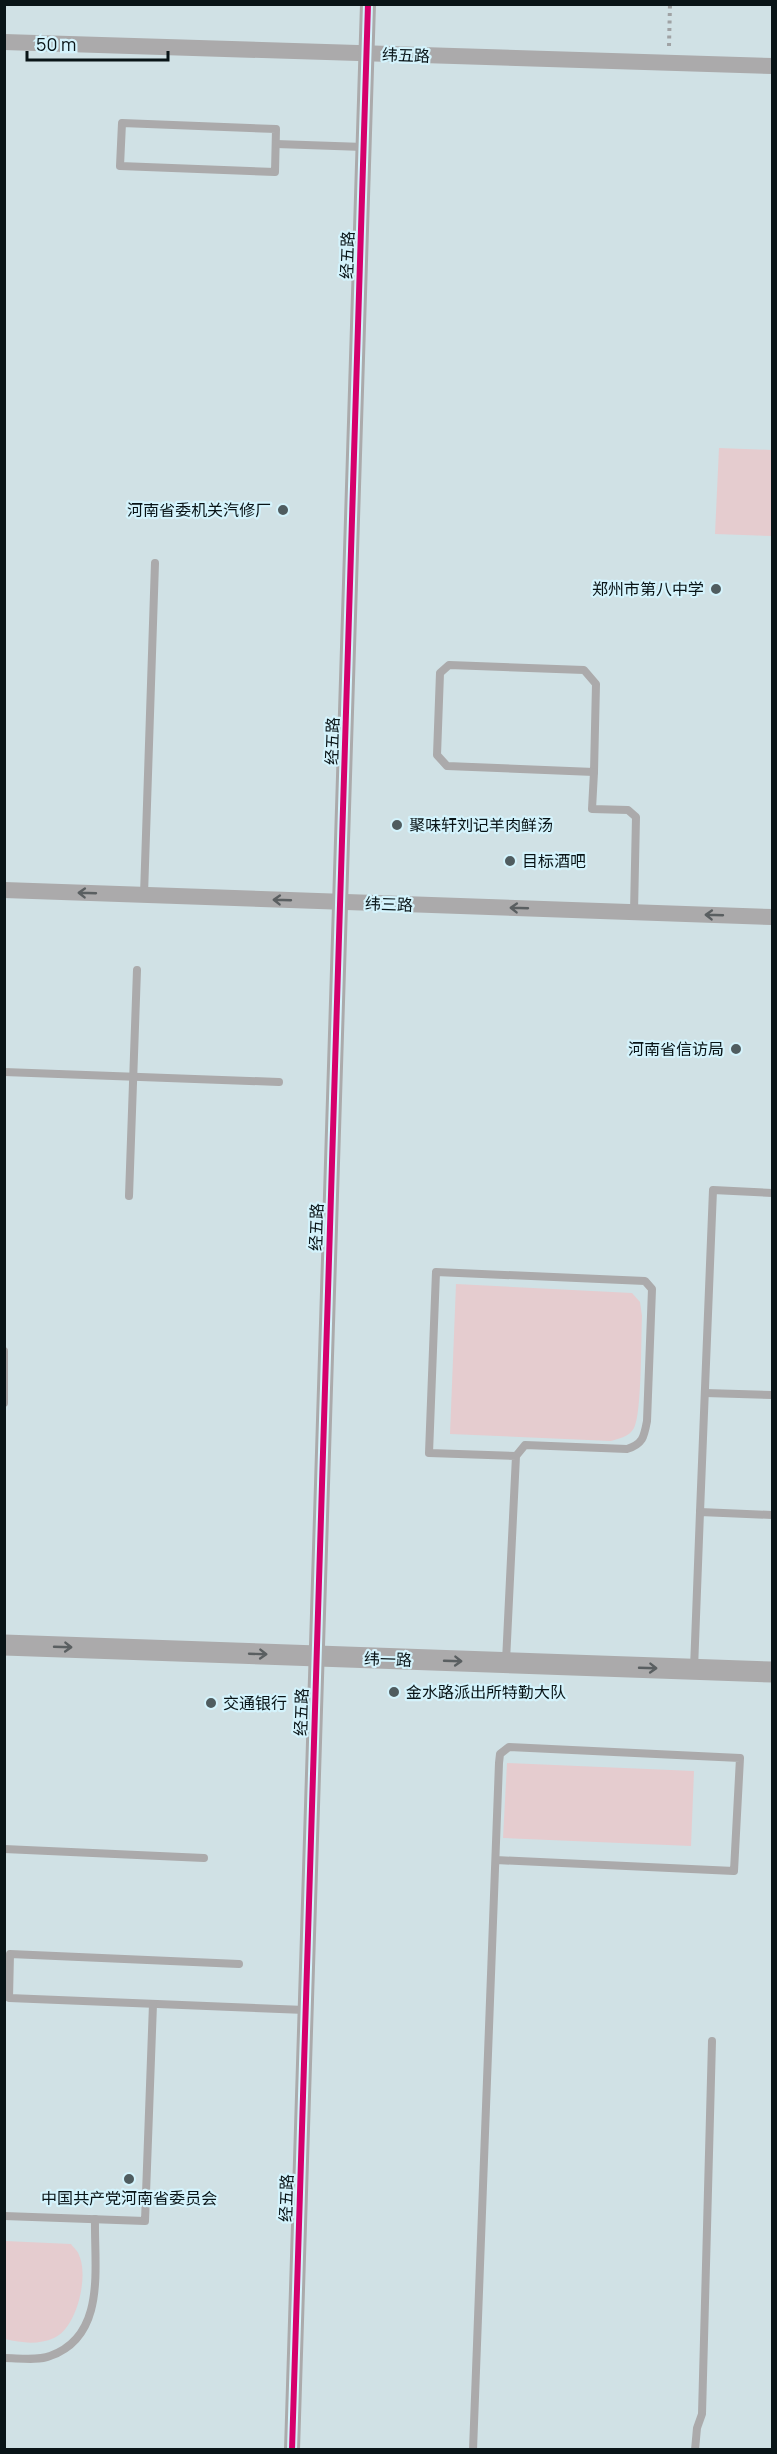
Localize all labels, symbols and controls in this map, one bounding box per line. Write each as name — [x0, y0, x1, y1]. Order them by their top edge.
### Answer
scale bar — [27, 24, 168, 62]
text: 50 m — [36, 32, 76, 56]
street label: 纬五路 — [382, 43, 430, 67]
street label: 经五路 — [335, 231, 359, 279]
place label: 河南省委机关汽修厂 — [127, 499, 271, 521]
marker: 河南省委机关汽修厂 — [276, 503, 290, 517]
place label: 郑州市第八中学 — [592, 578, 704, 600]
marker: 郑州市第八中学 — [709, 582, 723, 596]
street label: 经五路 — [320, 717, 344, 765]
place label: 聚味轩刘记羊肉鲜汤 — [409, 814, 553, 836]
marker: 聚味轩刘记羊肉鲜汤 — [390, 818, 404, 832]
place label: 目标酒吧 — [522, 850, 586, 872]
marker: 目标酒吧 — [503, 854, 517, 868]
one-way arrow — [77, 888, 97, 899]
street label: 纬三路 — [365, 892, 413, 916]
one-way arrow — [272, 894, 292, 906]
one-way arrow — [510, 902, 530, 914]
one-way arrow — [705, 909, 725, 920]
place label: 河南省信访局 — [628, 1038, 724, 1060]
marker: 河南省信访局 — [729, 1042, 743, 1056]
street label: 经五路 — [304, 1203, 328, 1251]
one-way arrow — [52, 1641, 72, 1653]
street label: 纬一路 — [364, 1647, 412, 1671]
one-way arrow — [247, 1648, 267, 1660]
one-way arrow — [442, 1655, 462, 1667]
one-way arrow — [637, 1662, 657, 1674]
place label: 金水路派出所特勤大队 — [406, 1681, 566, 1703]
marker: 金水路派出所特勤大队 — [387, 1685, 401, 1699]
street label: 经五路 — [289, 1688, 313, 1736]
place label: 交通银行 — [223, 1692, 287, 1714]
marker: 交通银行 — [204, 1696, 218, 1710]
marker: 中国共产党河南省委员会 — [122, 2172, 136, 2186]
street label: 经五路 — [274, 2174, 298, 2222]
place label: 中国共产党河南省委员会 — [41, 2187, 217, 2209]

